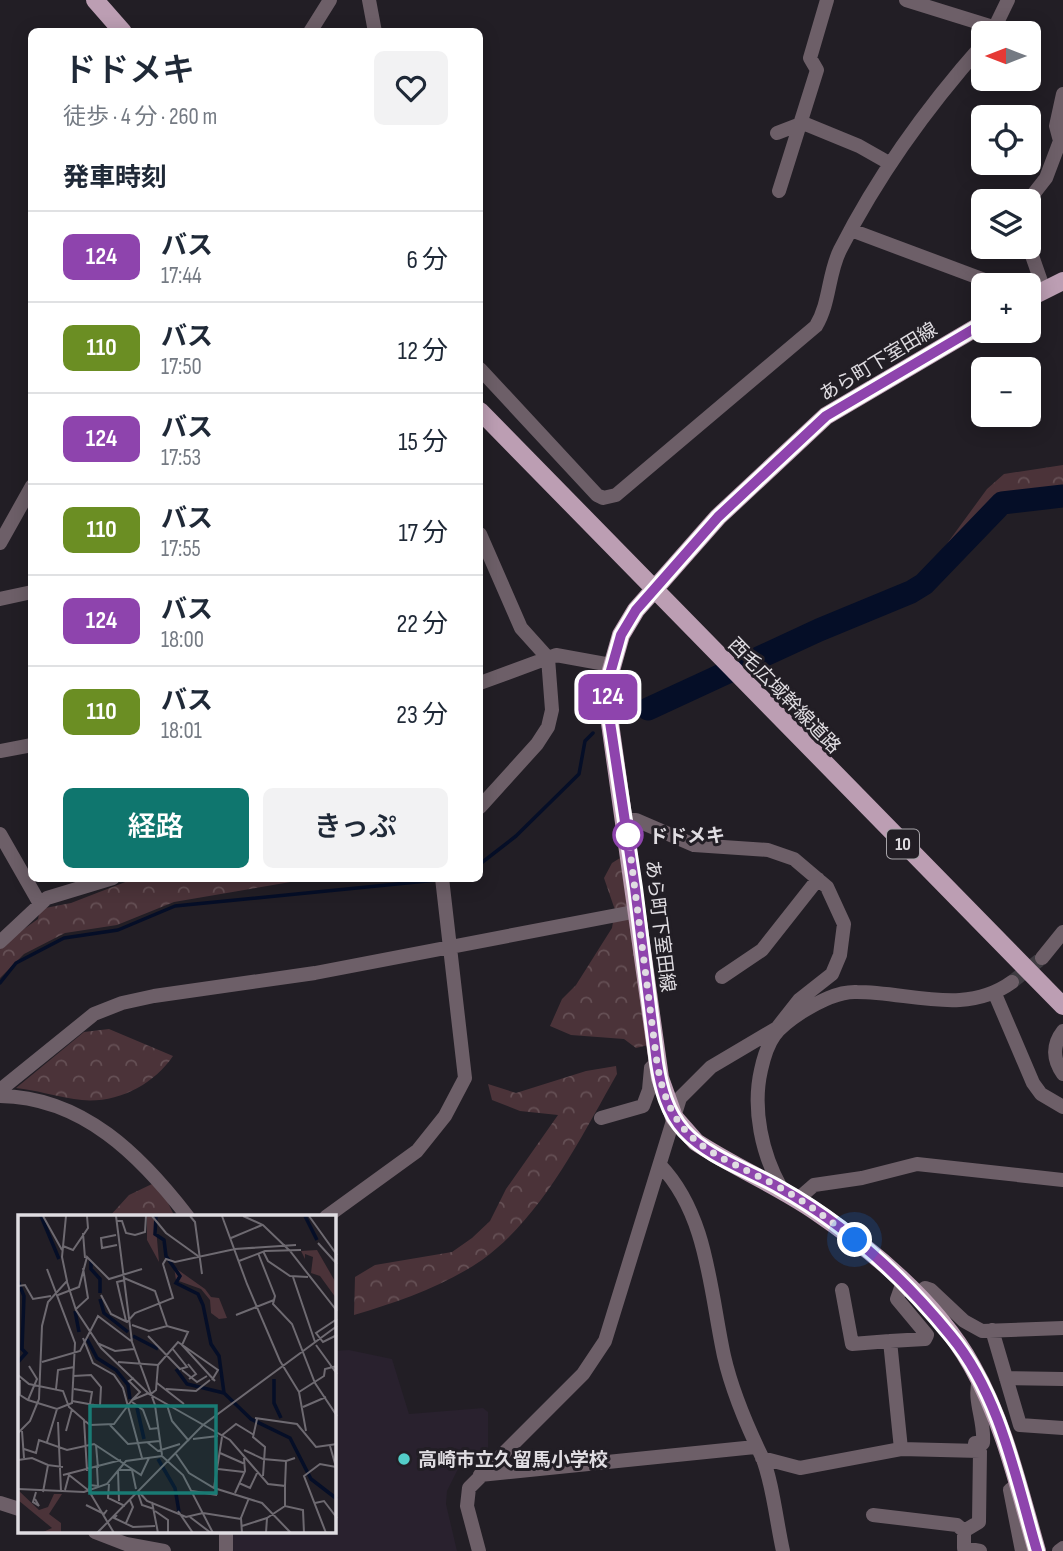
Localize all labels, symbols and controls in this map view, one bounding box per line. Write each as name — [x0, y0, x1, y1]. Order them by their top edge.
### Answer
north arrow — [971, 21, 1041, 91]
map controls — [971, 21, 1041, 427]
text: ドドメキ — [63, 51, 195, 91]
button: heart — [374, 51, 448, 125]
text: 徒歩 · 4 分 · 260 m — [63, 103, 217, 131]
button: locate — [971, 105, 1041, 175]
text: 発車時刻 — [63, 163, 167, 194]
button: layers — [971, 189, 1041, 259]
text: バス — [161, 231, 213, 262]
text: 124 — [86, 242, 117, 271]
text: 6 分 — [406, 245, 448, 276]
text: 17:44 — [161, 262, 202, 290]
button: + — [971, 273, 1041, 343]
street label: あら町下室田線 — [816, 318, 942, 406]
text: バス — [161, 322, 213, 353]
text: 110 — [86, 333, 117, 362]
text: 12 分 — [398, 336, 448, 367]
text: 17:50 — [161, 353, 202, 381]
button: − — [971, 357, 1041, 427]
text: バス — [161, 413, 213, 444]
text: 124 — [86, 424, 117, 453]
text: 15 分 — [398, 427, 448, 458]
text: 17:53 — [161, 444, 201, 472]
text: バス — [161, 504, 213, 535]
text: 110 — [86, 515, 117, 544]
text: 17 分 — [398, 518, 448, 549]
text: 17:55 — [161, 535, 201, 563]
text: バス — [161, 595, 213, 626]
text: 124 — [86, 606, 117, 635]
text: 22 分 — [396, 609, 448, 640]
text: 18:00 — [161, 626, 204, 654]
street label: 西毛広域幹線道路 — [723, 633, 845, 759]
line badge: 124 — [568, 674, 648, 720]
text: 124 — [592, 682, 624, 711]
text: バス — [161, 686, 213, 717]
text: 110 — [86, 697, 117, 726]
text: 23 分 — [396, 700, 448, 731]
text: 18:01 — [161, 717, 202, 745]
button: 経路 — [63, 788, 249, 868]
button: きっぷ — [263, 788, 448, 868]
marker: ドドメキ — [613, 820, 643, 850]
place label: ドドメキ — [649, 825, 725, 848]
road number: 10 — [887, 830, 919, 858]
street label: あら町下室田線 — [640, 859, 679, 994]
inset map — [18, 1215, 336, 1534]
your location — [837, 1222, 872, 1257]
place label: 高崎市立久留馬小学校 — [418, 1449, 608, 1472]
marker: 高崎市立久留馬小学校 — [396, 1451, 412, 1467]

